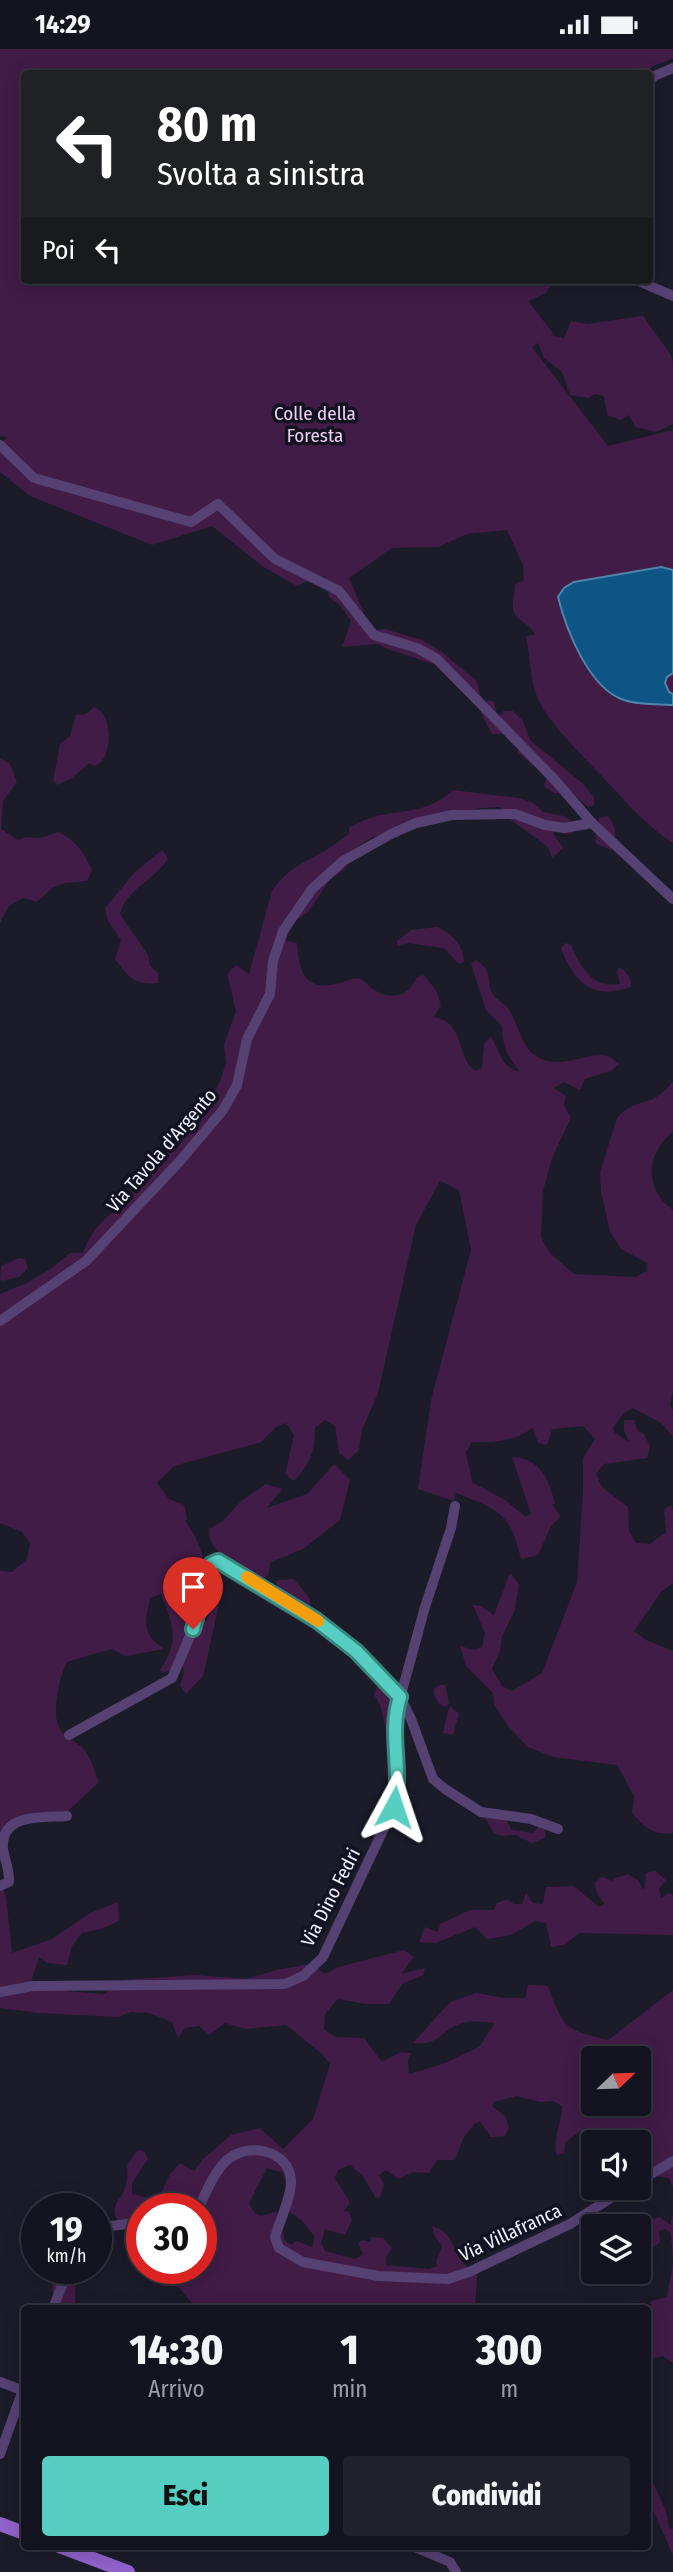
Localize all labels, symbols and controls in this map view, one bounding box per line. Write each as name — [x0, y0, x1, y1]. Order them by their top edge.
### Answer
text: 14:29 — [35, 9, 91, 40]
text: 80 m — [157, 95, 257, 154]
icon: left — [42, 98, 133, 189]
text: Svolta a sinistra — [157, 155, 365, 193]
icon: left — [89, 231, 127, 269]
text: Poi — [42, 235, 75, 266]
park label: Colle della Foresta — [274, 402, 356, 447]
street label: Via Tavola d'Argento — [102, 1084, 221, 1217]
pin — [163, 1557, 223, 1629]
icon: arrive — [174, 1568, 212, 1606]
position arrow — [357, 1770, 431, 1844]
street label: Via Dino Fedri — [296, 1844, 365, 1950]
north arrow — [581, 2046, 651, 2116]
map controls — [581, 2046, 651, 2284]
button: sound — [581, 2130, 651, 2200]
speed limit sign: 30 — [126, 2193, 217, 2284]
street label: Via Villafranca — [455, 2199, 565, 2266]
text: 19 — [50, 2208, 83, 2250]
button: layers — [581, 2214, 651, 2284]
text: km/h — [46, 2245, 87, 2267]
text: 14:30 — [129, 2325, 223, 2375]
text: 1 — [341, 2325, 359, 2375]
text: 300 — [476, 2325, 543, 2375]
text: Arrivo — [148, 2375, 205, 2403]
text: min — [332, 2375, 367, 2403]
text: m — [500, 2375, 518, 2403]
button: Esci — [42, 2456, 329, 2536]
button: Condividi — [343, 2456, 630, 2536]

